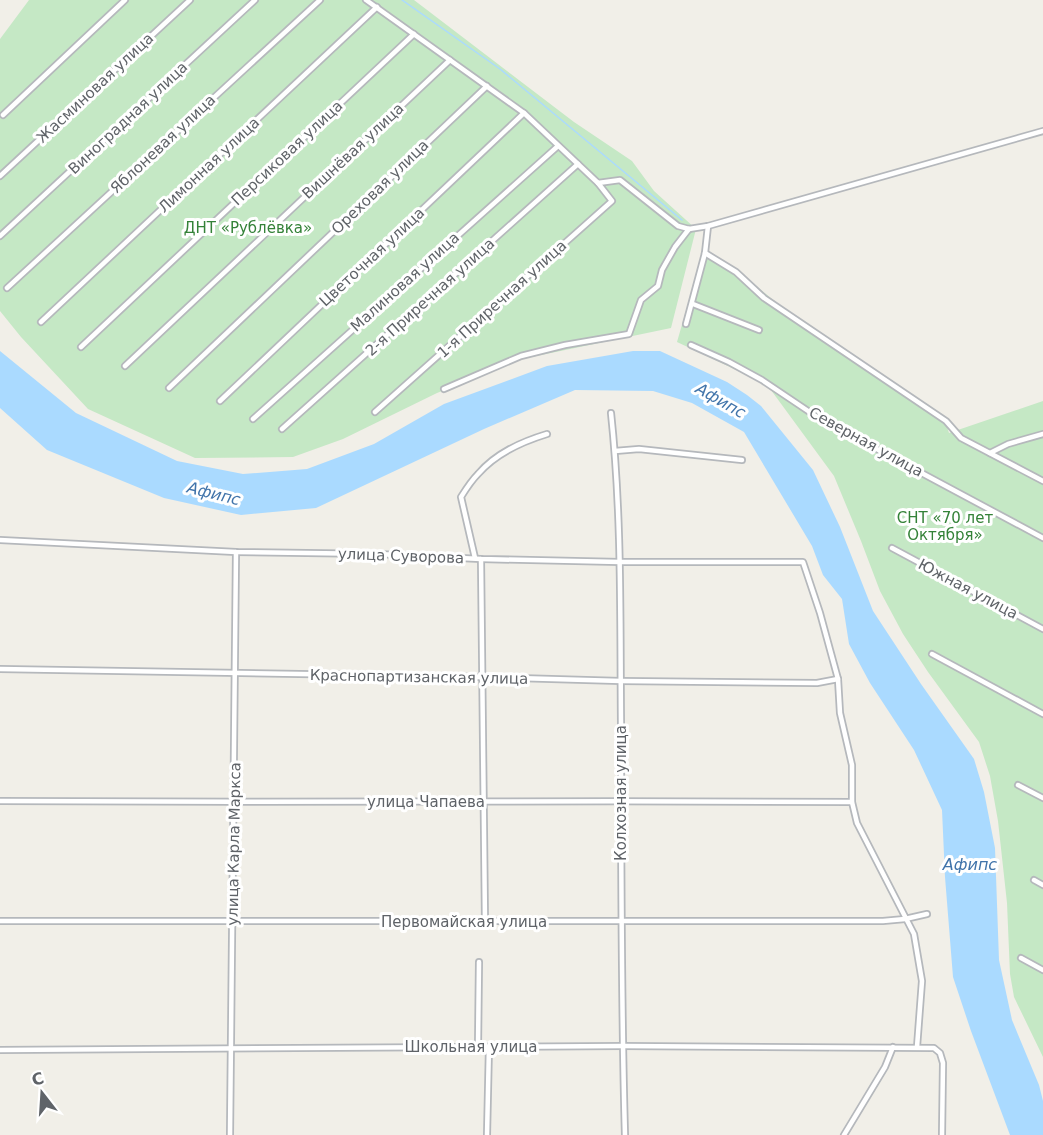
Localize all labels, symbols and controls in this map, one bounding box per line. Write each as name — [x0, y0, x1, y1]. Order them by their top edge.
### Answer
street label: Жасминовая улица — [33, 29, 157, 147]
street label: Виноградная улица — [65, 58, 191, 178]
street label: Яблоневая улица — [107, 91, 219, 197]
street label: Персиковая улица — [228, 97, 346, 209]
street label: Вишнёвая улица — [299, 99, 407, 203]
street label: Лимонная улица — [155, 113, 263, 217]
street label: Ореховая улица — [328, 136, 432, 238]
street label: Цветочная улица — [316, 204, 428, 310]
park label: ДНТ «Рублёвка» — [184, 219, 312, 237]
street label: Малиновая улица — [347, 229, 463, 335]
street label: 2-я Приречная улица — [362, 234, 498, 360]
street label: 1-я Приречная улица — [434, 236, 570, 362]
water label: Афипс — [692, 378, 749, 422]
street label: Северная улица — [806, 403, 926, 481]
water label: Афипс — [184, 477, 243, 509]
park label: СНТ «70 лет Октября» — [897, 509, 993, 544]
street label: улица Суворова — [337, 545, 465, 567]
street label: Южная улица — [915, 555, 1021, 623]
street label: Краснопартизанская улица — [310, 666, 528, 688]
street label: Колхозная улица — [612, 725, 630, 861]
street label: улица Карла Маркса — [224, 762, 244, 926]
street label: улица Чапаева — [367, 793, 485, 811]
water label: Афипс — [942, 855, 997, 874]
street label: Первомайская улица — [381, 913, 547, 931]
street label: Школьная улица — [404, 1038, 538, 1056]
north arrow — [12, 1063, 72, 1123]
text: С — [29, 1068, 46, 1090]

